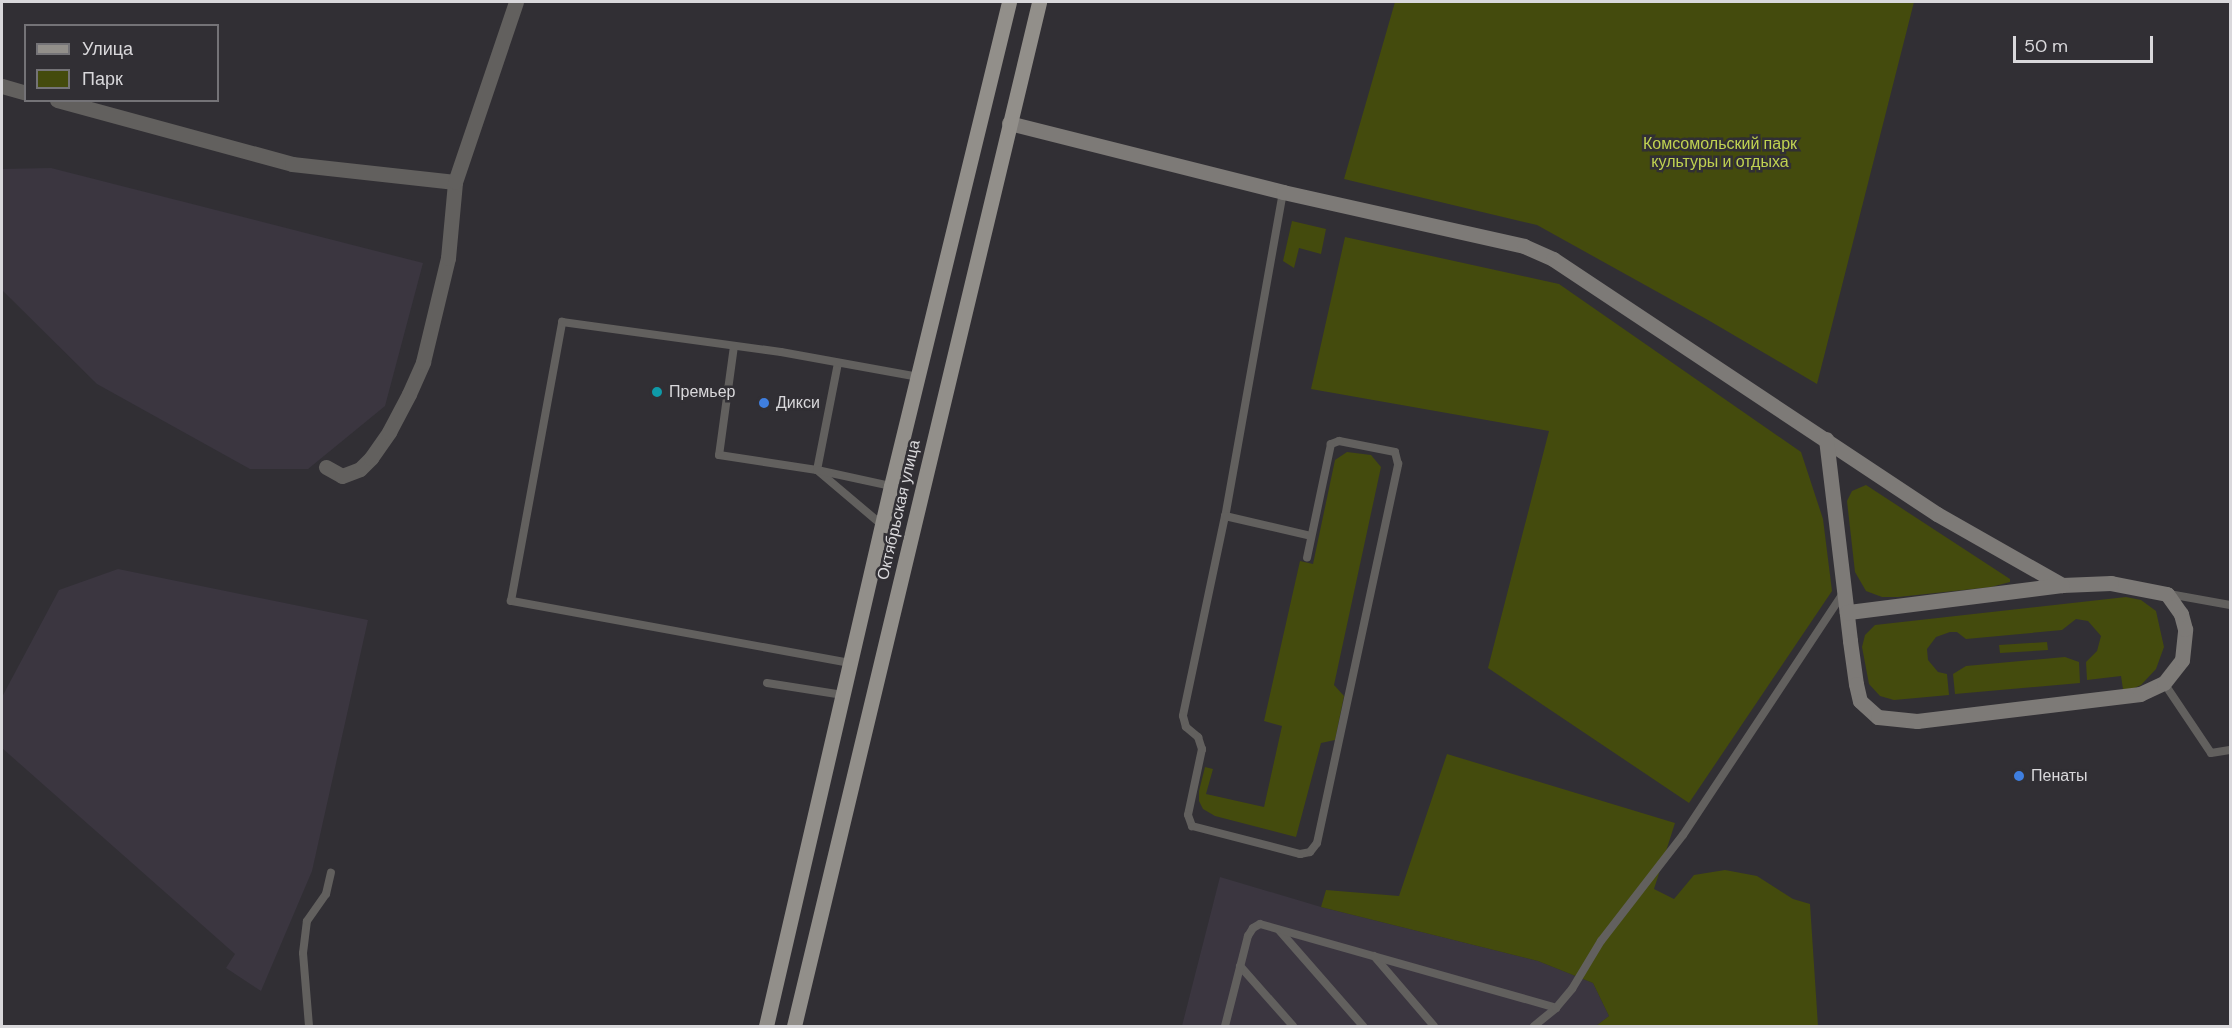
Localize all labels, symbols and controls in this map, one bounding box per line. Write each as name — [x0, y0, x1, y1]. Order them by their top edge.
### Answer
legend — [24, 24, 219, 102]
scale bar — [2016, 24, 2156, 62]
text: 50 m — [2024, 34, 2068, 58]
text: Улица — [82, 37, 133, 61]
text: Парк — [82, 67, 123, 91]
park label: Комсомольский парк культуры и отдыха — [1643, 134, 1797, 172]
place label: Премьер — [669, 382, 735, 402]
marker: Премьер — [650, 385, 664, 399]
place label: Дикси — [776, 393, 820, 413]
marker: Дикси — [757, 396, 771, 410]
street label: Октябрьская улица — [874, 438, 924, 582]
place label: Пенаты — [2031, 766, 2088, 786]
marker: Пенаты — [2012, 769, 2026, 783]

